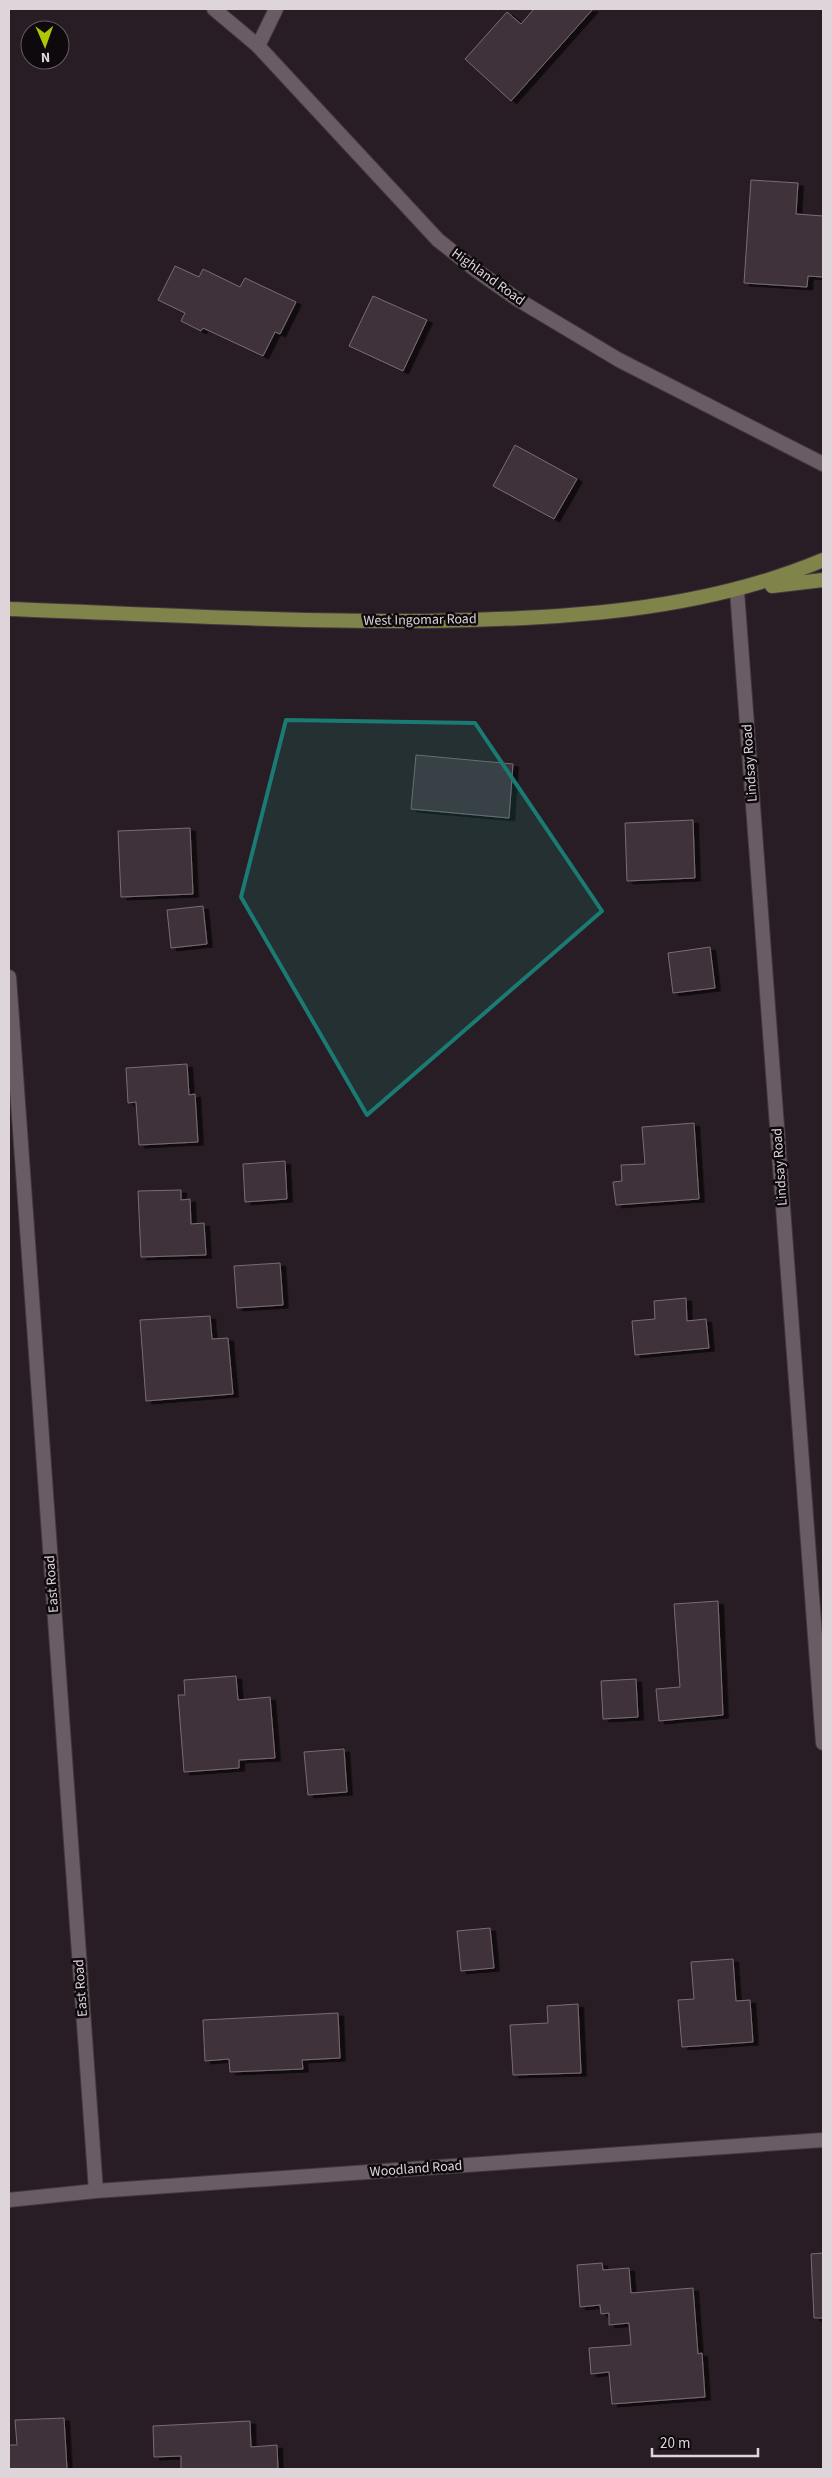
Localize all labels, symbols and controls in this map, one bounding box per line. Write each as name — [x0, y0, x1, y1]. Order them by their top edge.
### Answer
north arrow — [20, 20, 70, 70]
text: N — [40, 47, 50, 67]
street label: Highland Road — [447, 244, 529, 310]
street label: West Ingomar Road — [363, 609, 477, 631]
street label: Lindsay Road — [737, 723, 763, 803]
street label: Lindsay Road — [767, 1127, 793, 1207]
street label: East Road — [40, 1555, 64, 1613]
street label: East Road — [69, 1959, 93, 2017]
street label: Woodland Road — [369, 2156, 463, 2182]
scale bar — [652, 2426, 758, 2458]
text: 20 m — [660, 2433, 690, 2454]

